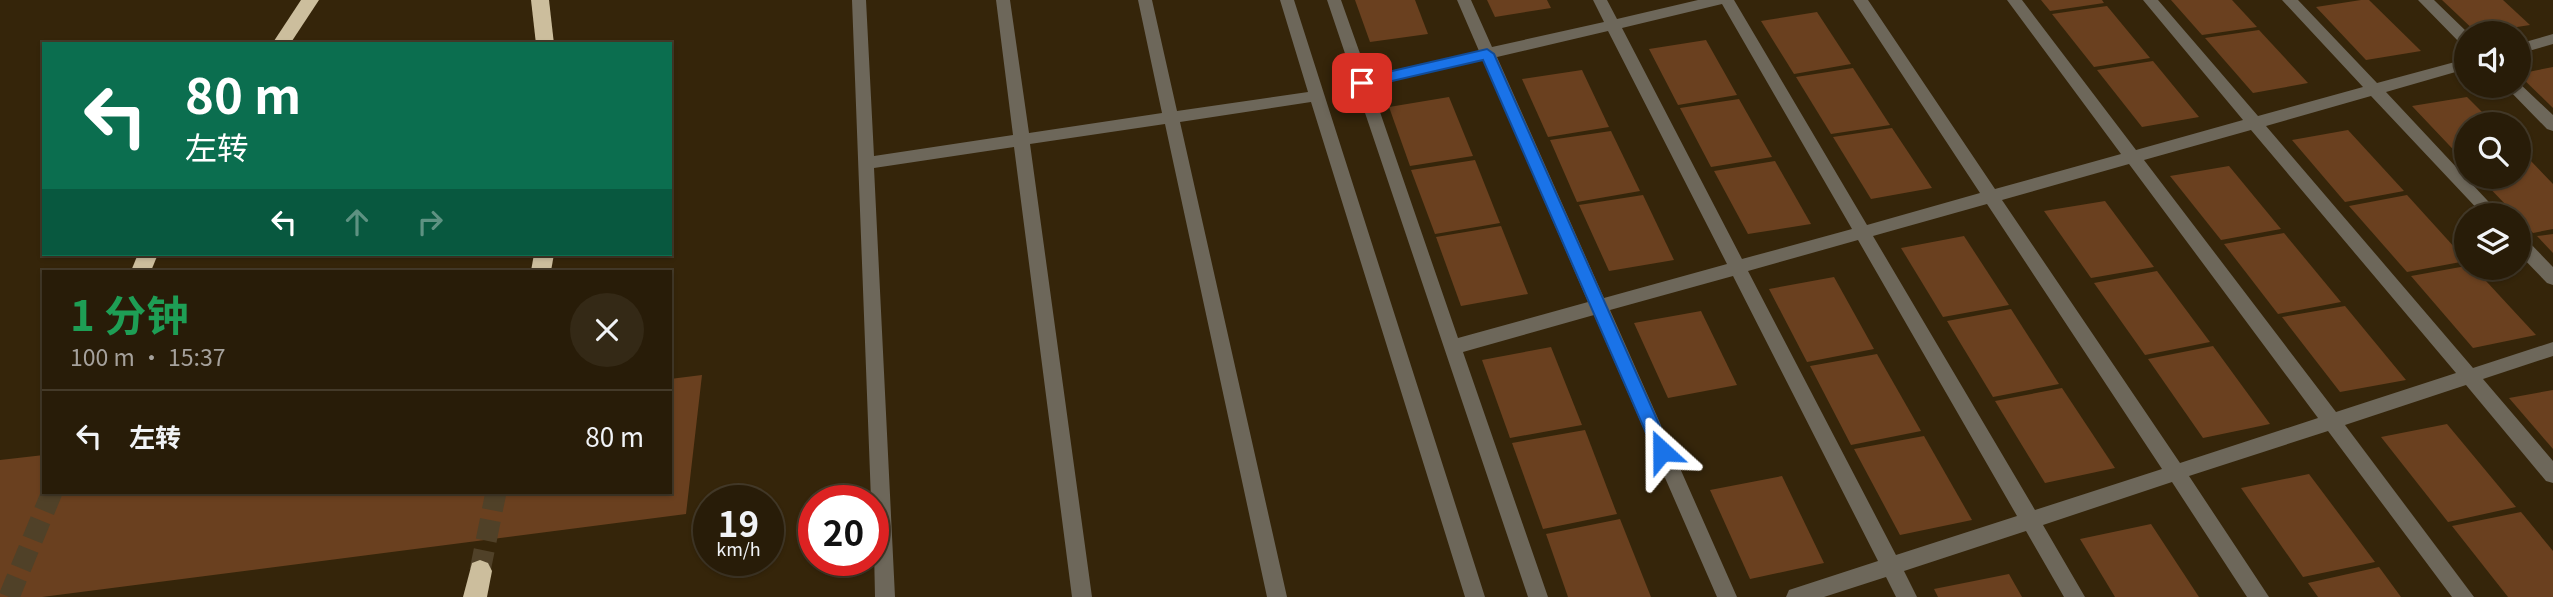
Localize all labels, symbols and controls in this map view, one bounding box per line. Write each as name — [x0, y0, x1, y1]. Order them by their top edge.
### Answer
map controls — [2454, 21, 2531, 280]
button: sound — [2454, 21, 2531, 98]
pin — [1332, 53, 1392, 113]
text: 80 m — [185, 57, 301, 128]
icon: arrive — [1343, 64, 1381, 102]
icon: left — [70, 70, 161, 161]
button: search — [2454, 112, 2531, 189]
text: 左转 — [185, 123, 249, 169]
icon: left — [265, 203, 303, 241]
icon: ahead — [338, 203, 376, 241]
icon: right — [411, 203, 449, 241]
button: layers — [2454, 203, 2531, 280]
text: 1 分钟 — [70, 282, 188, 343]
button: close — [570, 293, 644, 367]
text: 100 m · 15:37 — [70, 339, 226, 373]
position arrow — [1625, 414, 1699, 488]
icon: left — [70, 417, 108, 455]
text: 左转 — [129, 417, 181, 454]
text: 80 m — [585, 417, 644, 454]
speed limit sign: 20 — [798, 485, 889, 576]
text: 19 — [718, 496, 759, 547]
text: km/h — [716, 535, 761, 561]

